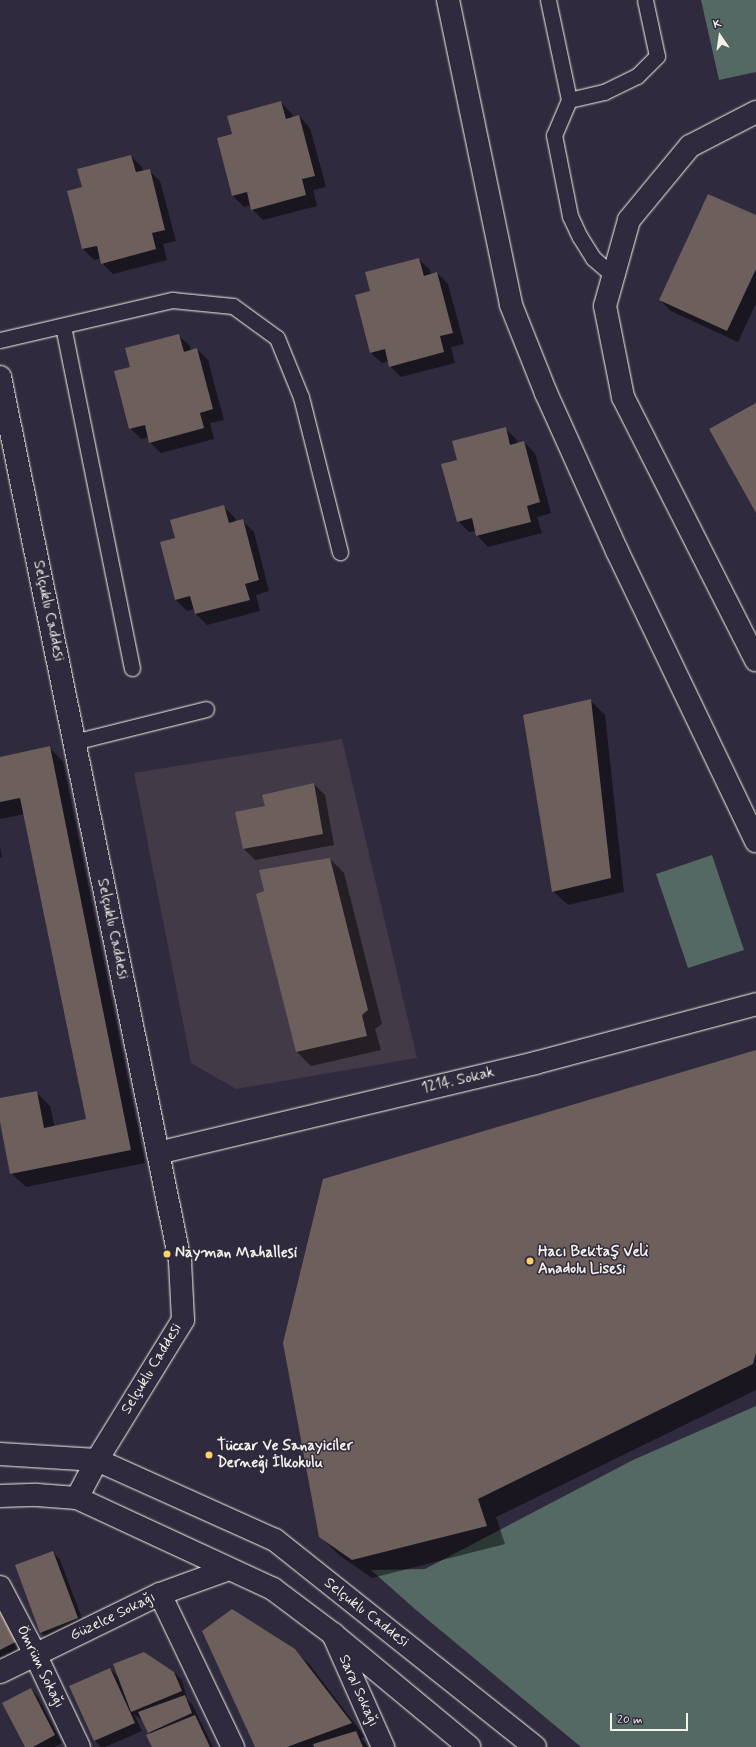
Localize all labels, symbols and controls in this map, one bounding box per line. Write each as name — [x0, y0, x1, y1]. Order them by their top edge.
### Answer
north arrow — [700, 16, 740, 56]
text: K — [712, 17, 723, 32]
street label: Selçuklu Caddesi — [28, 558, 68, 664]
street label: Selçuklu Caddesi — [92, 876, 132, 982]
street label: 1214. Sokak — [420, 1064, 496, 1098]
place label: Hacı Bektaş Veli Anadolu Lisesi — [538, 1243, 649, 1278]
place label: Nayman Mahallesi — [175, 1245, 295, 1263]
marker: Nayman Mahallesi — [162, 1249, 172, 1259]
marker: Hacı Bektaş Veli Anadolu Lisesi — [525, 1256, 535, 1266]
street label: Selçuklu Caddesi — [118, 1320, 186, 1418]
place label: Tüccar Ve Sanayiciler Derneği İlkokulu — [217, 1437, 352, 1472]
marker: Tüccar Ve Sanayiciler Derneği İlkokulu — [204, 1450, 214, 1460]
street label: Selçuklu Caddesi — [320, 1574, 412, 1652]
street label: Güzelce Sokağı — [67, 1589, 159, 1645]
street label: Ömrüm Sokağı — [12, 1622, 68, 1712]
street label: Saral Sokağı — [334, 1652, 382, 1730]
scale bar — [612, 1705, 690, 1731]
text: 20 m — [617, 1712, 643, 1728]

